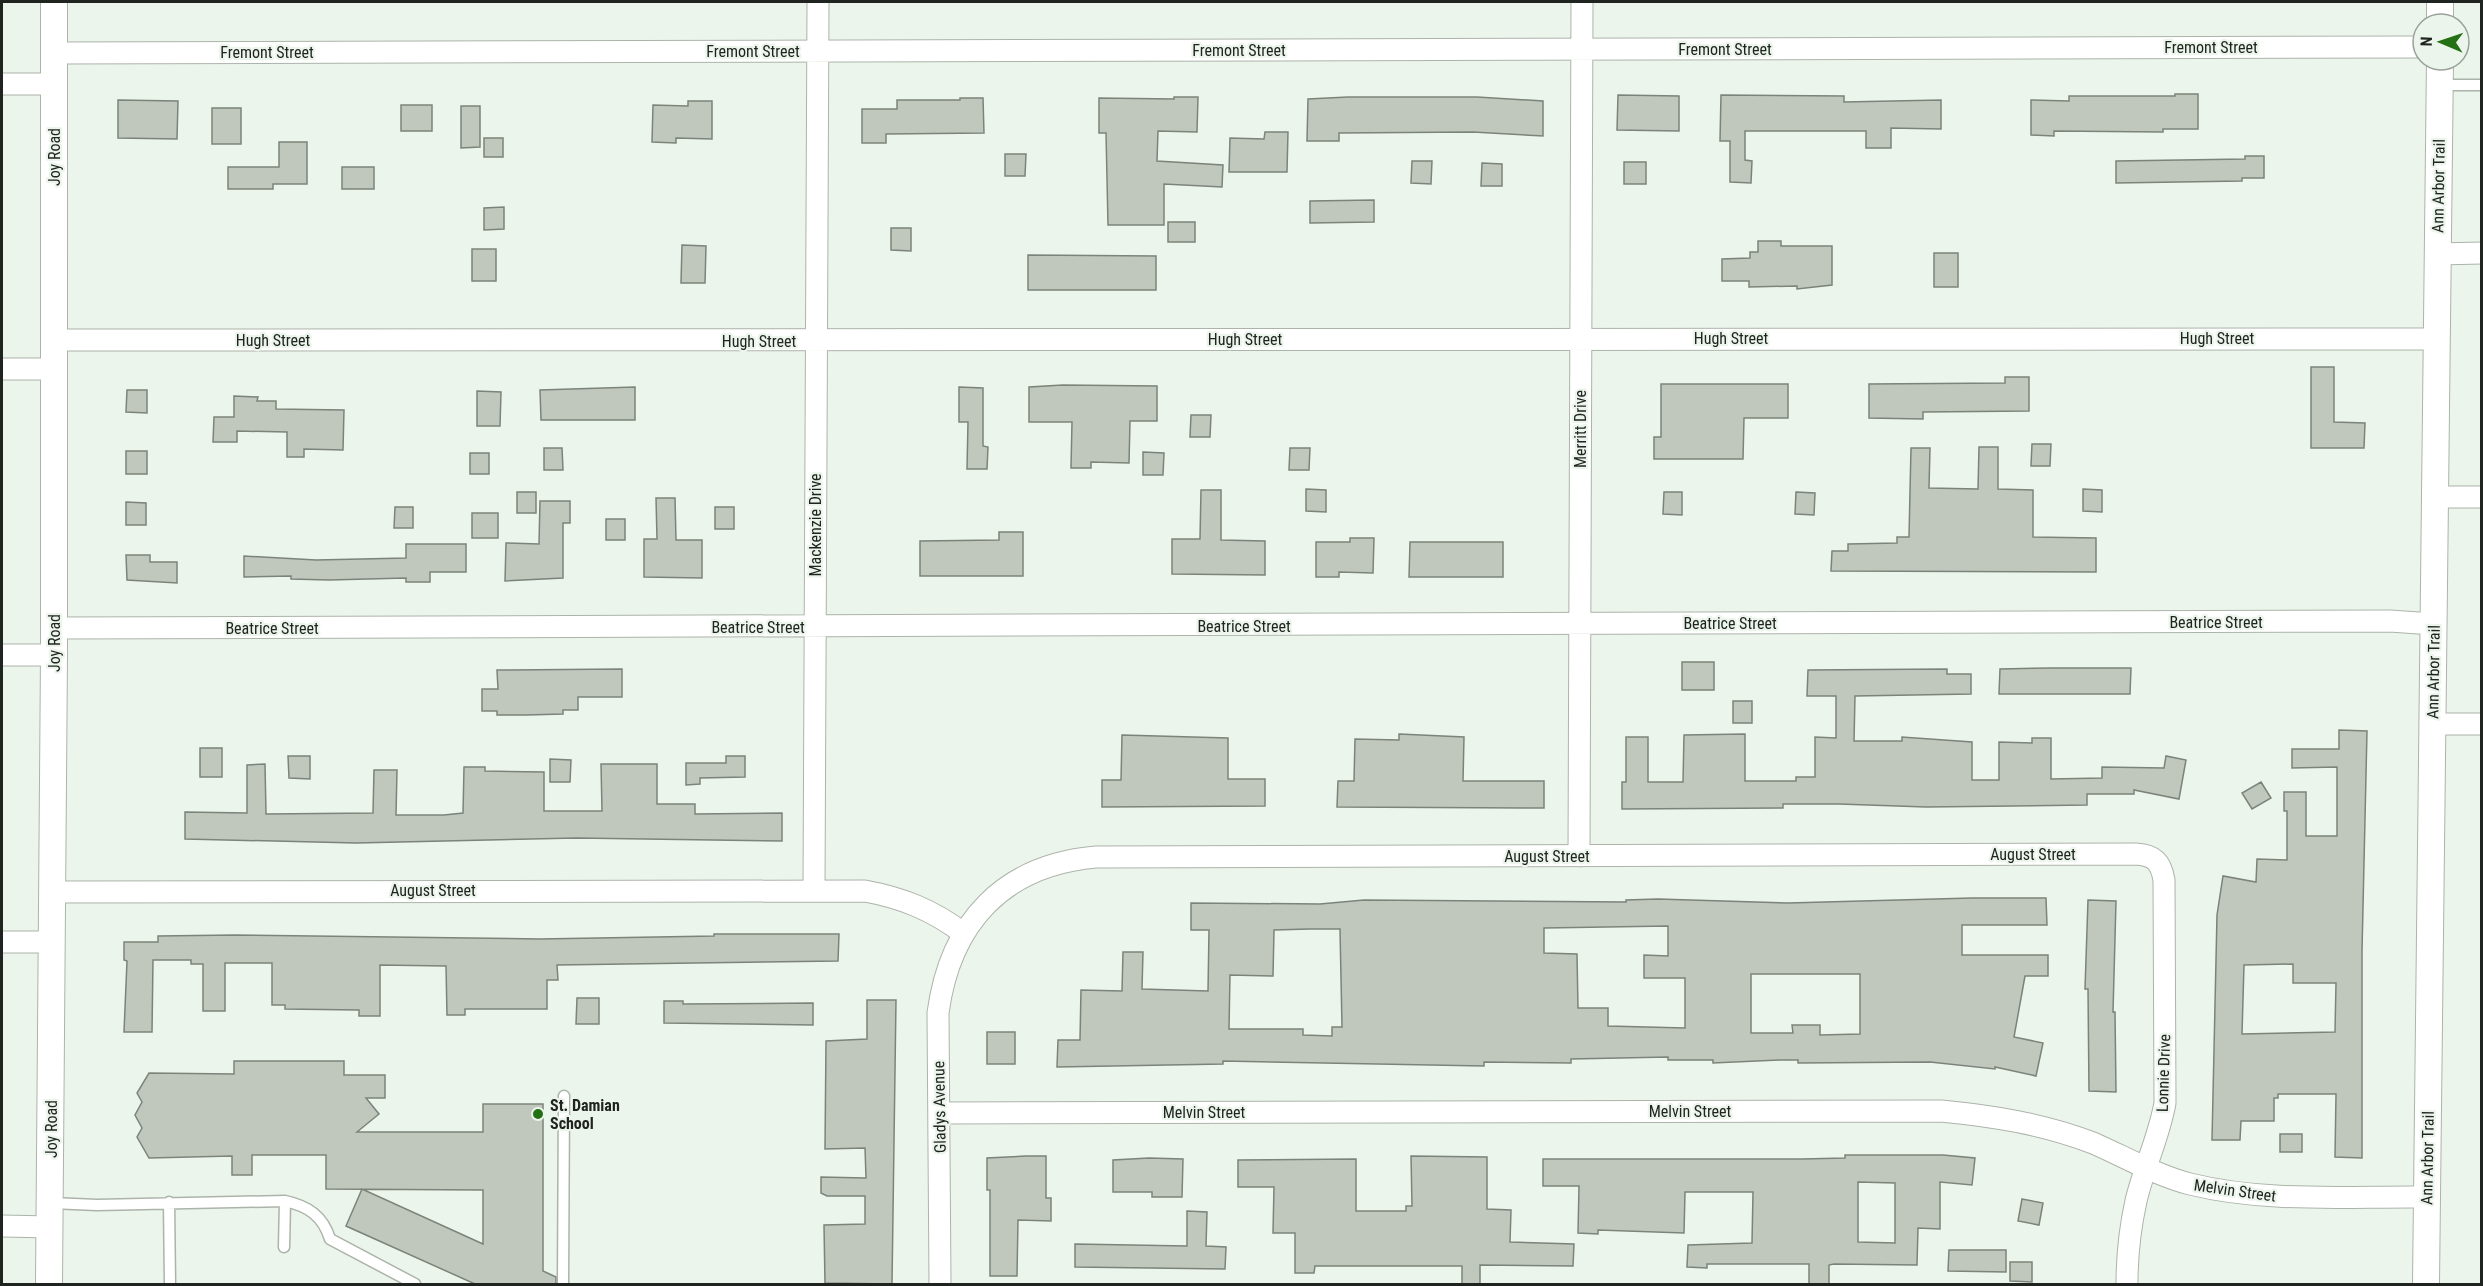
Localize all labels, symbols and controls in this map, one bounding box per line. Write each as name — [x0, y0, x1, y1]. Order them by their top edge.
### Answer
north arrow — [2411, 12, 2471, 72]
text: N — [2417, 36, 2436, 47]
street label: Fremont Street — [2164, 38, 2258, 57]
street label: Fremont Street — [1678, 40, 1772, 59]
street label: Fremont Street — [1192, 41, 1286, 60]
street label: Fremont Street — [706, 42, 800, 61]
street label: Fremont Street — [220, 43, 314, 62]
street label: Joy Road — [45, 128, 64, 186]
street label: Ann Arbor Trail — [2428, 139, 2449, 233]
street label: Hugh Street — [1694, 329, 1768, 348]
street label: Hugh Street — [2180, 329, 2254, 348]
street label: Hugh Street — [1208, 330, 1282, 349]
street label: Hugh Street — [236, 331, 310, 350]
street label: Hugh Street — [722, 332, 796, 351]
street label: Merritt Drive — [1571, 390, 1590, 468]
street label: Mackenzie Drive — [806, 473, 825, 577]
street label: Beatrice Street — [2169, 613, 2263, 632]
street label: Joy Road — [45, 614, 64, 672]
street label: Beatrice Street — [1683, 614, 1777, 633]
street label: Beatrice Street — [1197, 617, 1291, 636]
street label: Beatrice Street — [711, 618, 805, 637]
street label: Beatrice Street — [225, 619, 319, 638]
street label: Ann Arbor Trail — [2423, 625, 2444, 719]
street label: August Street — [1990, 845, 2076, 864]
street label: August Street — [1504, 847, 1590, 866]
street label: August Street — [390, 881, 476, 900]
street label: Lonnie Drive — [2153, 1034, 2174, 1112]
street label: Gladys Avenue — [929, 1061, 950, 1153]
place label: St. Damian School — [550, 1096, 620, 1133]
street label: Joy Road — [42, 1100, 61, 1158]
street label: Melvin Street — [1649, 1102, 1732, 1121]
street label: Melvin Street — [1163, 1103, 1246, 1122]
marker: St. Damian School — [531, 1107, 545, 1121]
street label: Ann Arbor Trail — [2417, 1111, 2438, 1205]
street label: Melvin Street — [2193, 1175, 2277, 1206]

